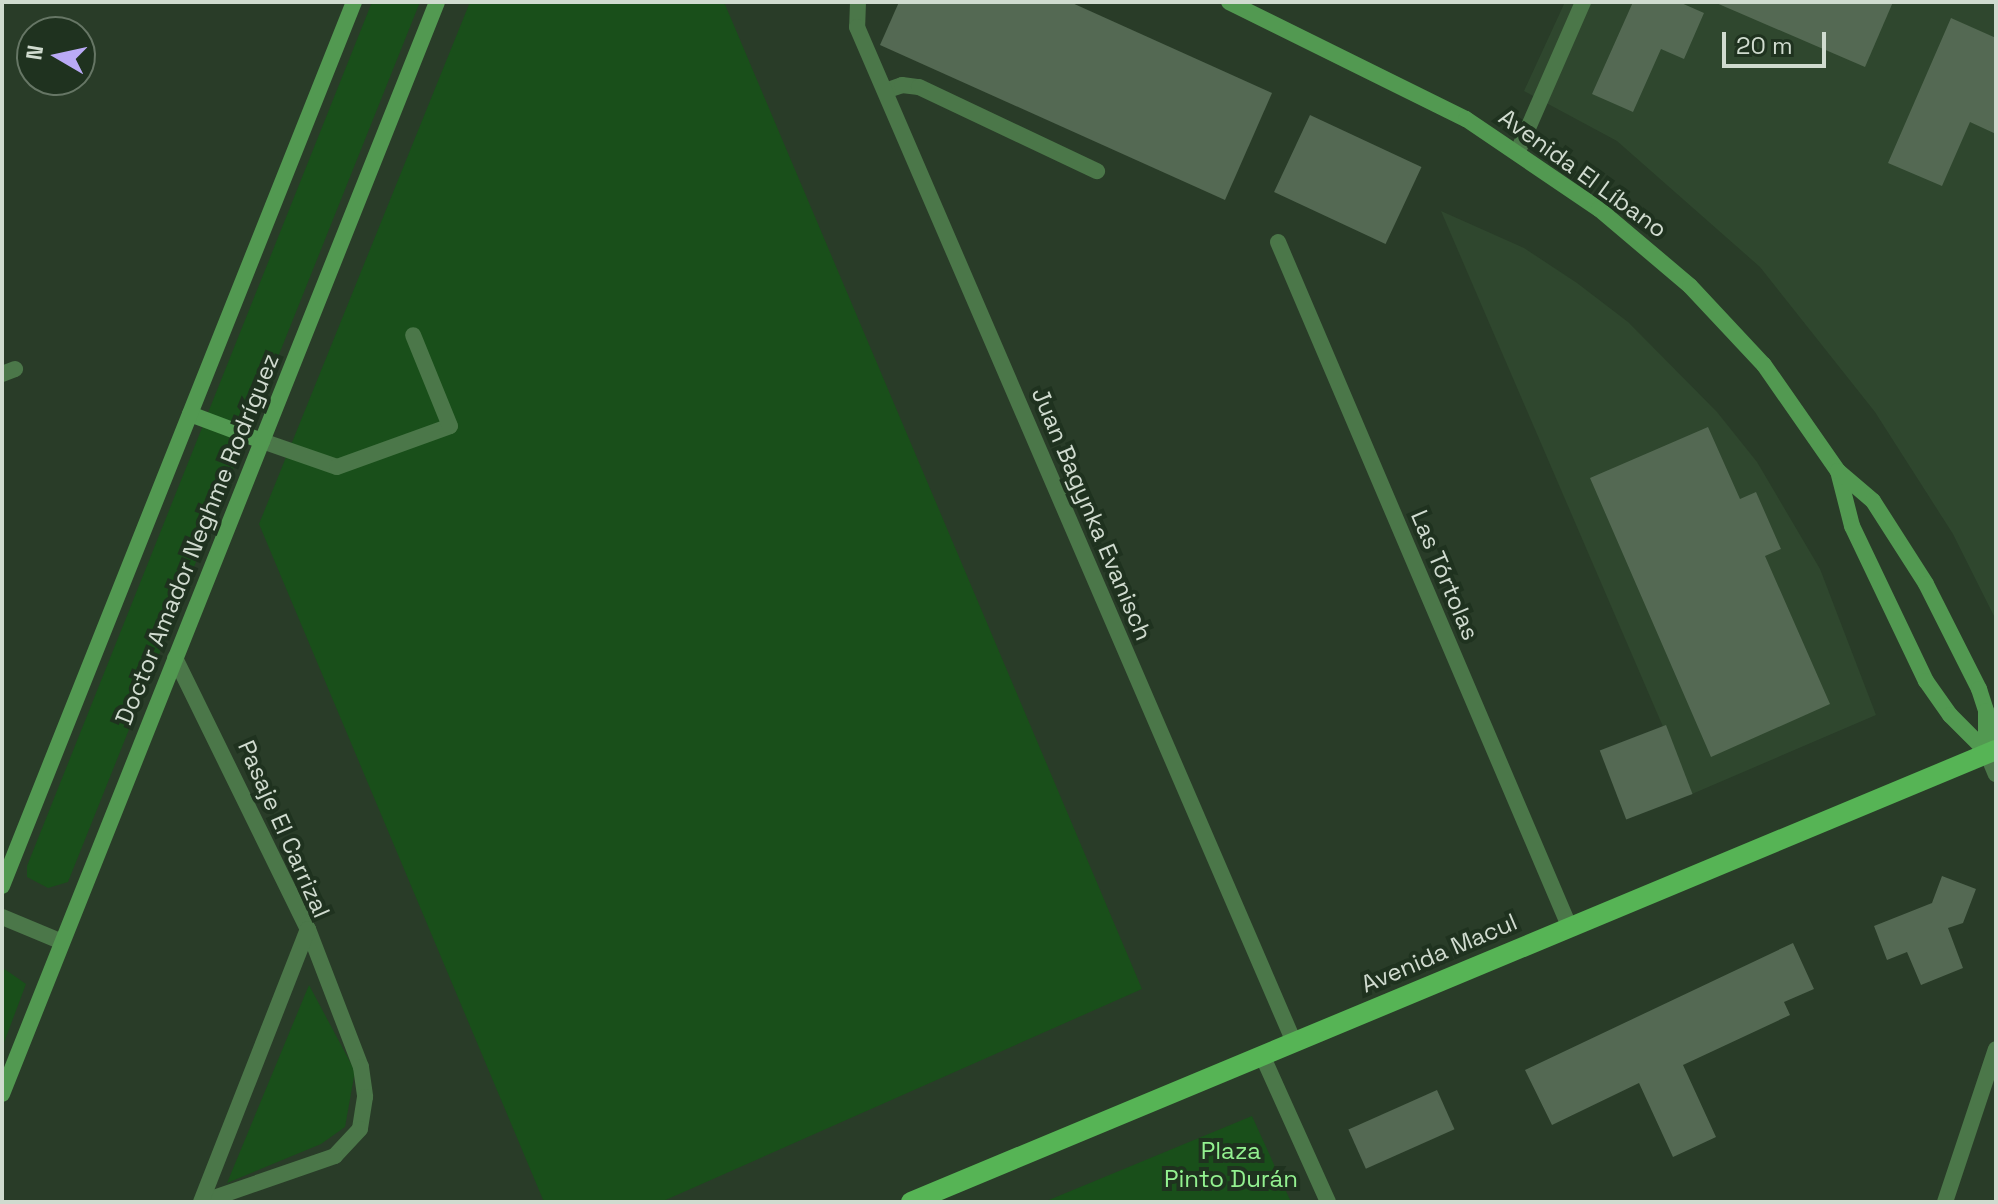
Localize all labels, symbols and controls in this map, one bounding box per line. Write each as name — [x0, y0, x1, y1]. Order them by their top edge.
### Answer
north arrow — [16, 16, 96, 96]
scale bar — [1726, 16, 1830, 66]
text: 20 m — [1736, 30, 1793, 61]
text: N — [19, 43, 49, 62]
street label: Avenida El Líbano — [1493, 102, 1673, 244]
street label: Doctor Amador Neghme Rodríguez — [109, 349, 285, 729]
street label: Juan Bagynka Evanisch — [1026, 383, 1158, 645]
street label: Las Tórtolas — [1405, 505, 1485, 645]
street label: Pasaje El Carrizal — [232, 736, 336, 922]
street label: Avenida Macul — [1357, 907, 1521, 999]
park label: Plaza Pinto Durán — [1164, 1137, 1298, 1193]

